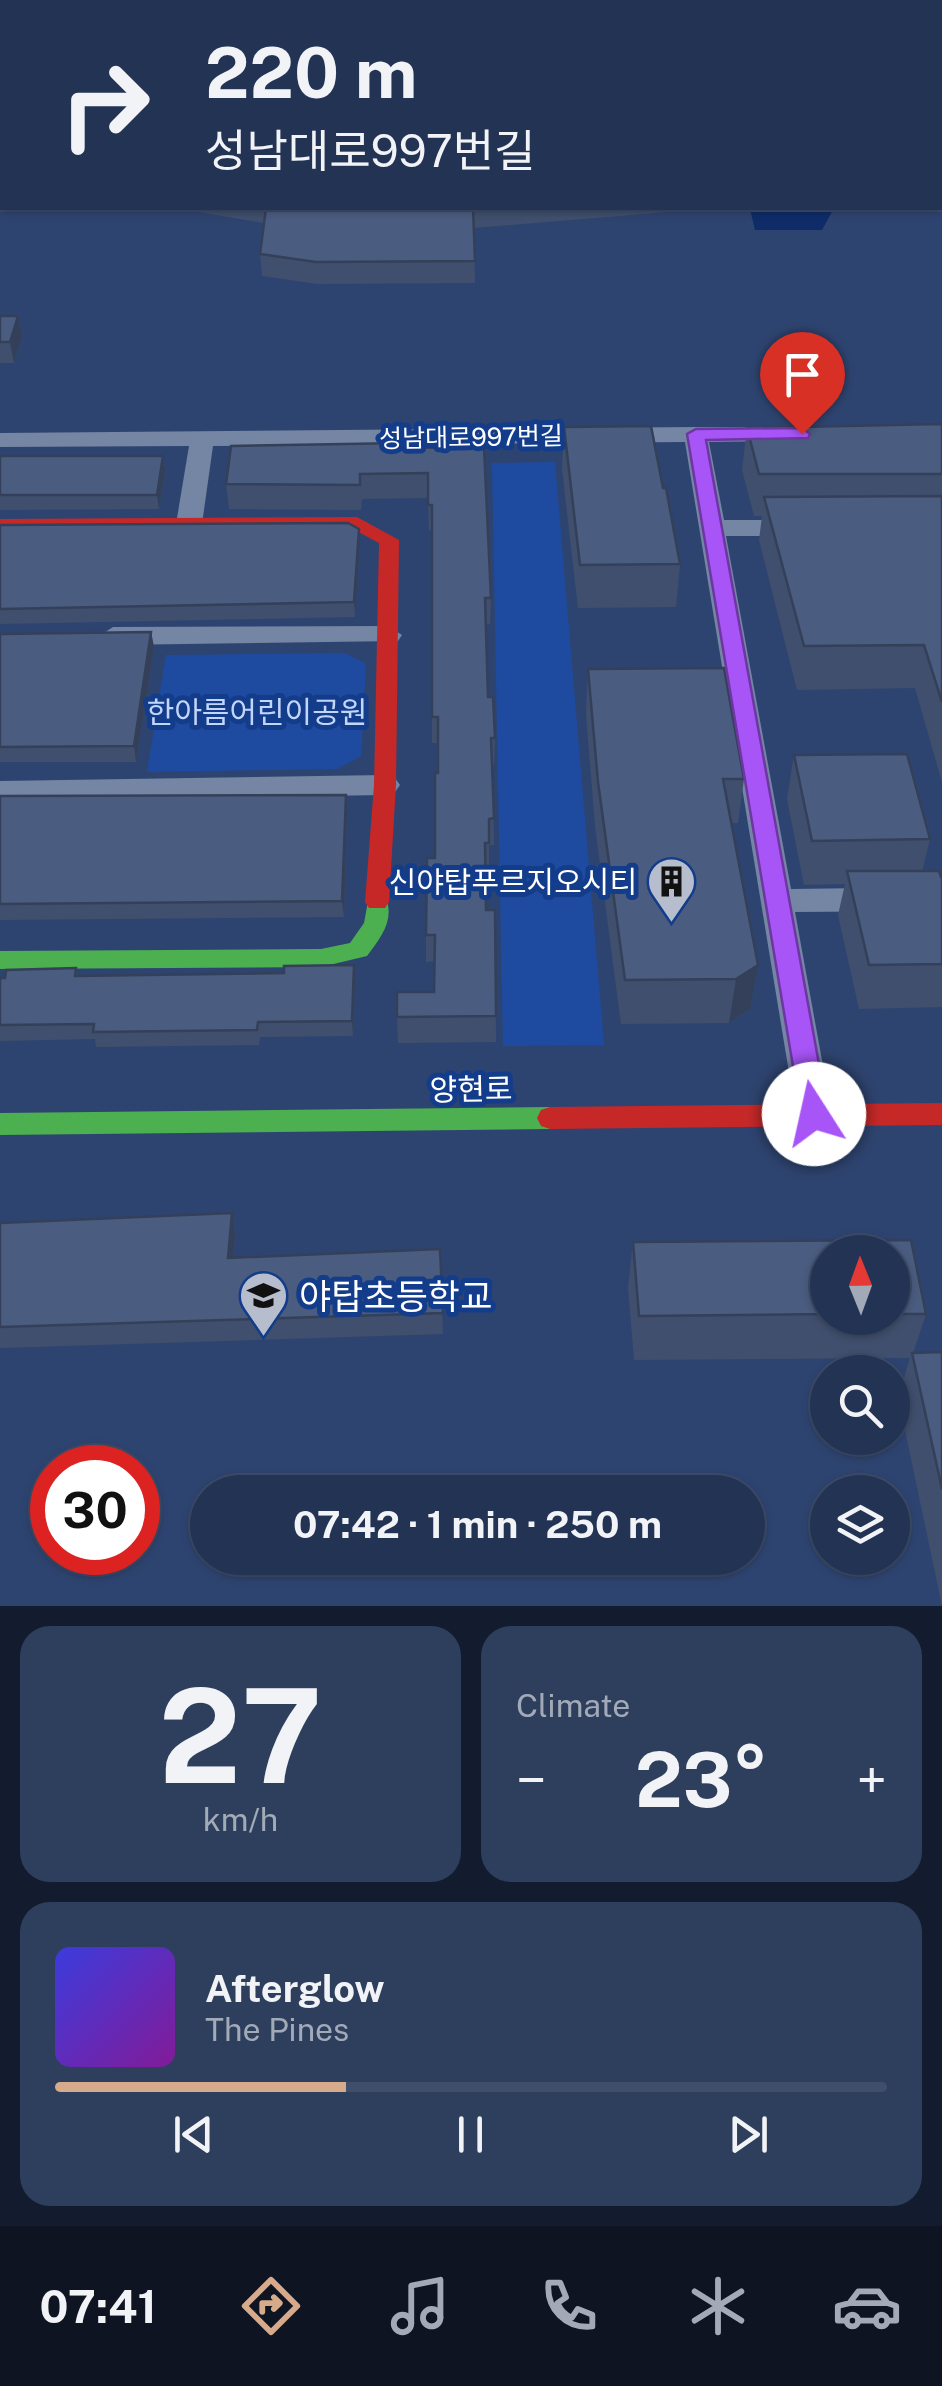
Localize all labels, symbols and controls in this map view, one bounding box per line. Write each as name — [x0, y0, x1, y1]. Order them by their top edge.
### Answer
text: 220 m — [205, 31, 418, 114]
icon: right — [40, 40, 170, 170]
text: 성남대로997번길 — [205, 124, 536, 177]
pin — [760, 332, 845, 435]
icon: arrive — [775, 347, 830, 402]
street label: 성남대로997번길 — [379, 420, 563, 454]
park label: 한아름어린이공원 — [147, 694, 367, 730]
building icon: 신야탑푸르지오시티 — [646, 856, 698, 924]
place label: 신야탑푸르지오시티 — [389, 864, 637, 900]
position arrow — [762, 1062, 866, 1166]
street label: 양현로 — [429, 1070, 513, 1108]
north arrow — [810, 1235, 910, 1335]
map controls — [810, 1235, 910, 1575]
school or university icon: 야탑초등학교 — [238, 1270, 290, 1338]
place label: 야탑초등학교 — [299, 1276, 492, 1317]
button: search — [810, 1355, 910, 1455]
speed limit sign: 30 — [30, 1445, 160, 1575]
button: layers — [810, 1475, 910, 1575]
text: 07:42 · 1 min · 250 m — [293, 1502, 662, 1547]
text: 27 — [159, 1660, 322, 1812]
text: Climate — [516, 1687, 630, 1724]
text: 23° — [635, 1736, 768, 1824]
text: − — [516, 1748, 547, 1812]
text: + — [857, 1748, 887, 1812]
text: km/h — [203, 1801, 278, 1838]
text: Afterglow — [205, 1966, 385, 2011]
text: The Pines — [205, 2011, 349, 2048]
icon: previous — [166, 2107, 221, 2162]
icon: pause — [443, 2107, 498, 2162]
icon: next — [721, 2107, 776, 2162]
icon: directions — [236, 2271, 306, 2341]
icon: music — [385, 2271, 455, 2341]
icon: phone — [534, 2271, 604, 2341]
icon: climate — [683, 2271, 753, 2341]
icon: car — [832, 2271, 902, 2341]
text: 07:41 — [40, 2280, 157, 2333]

